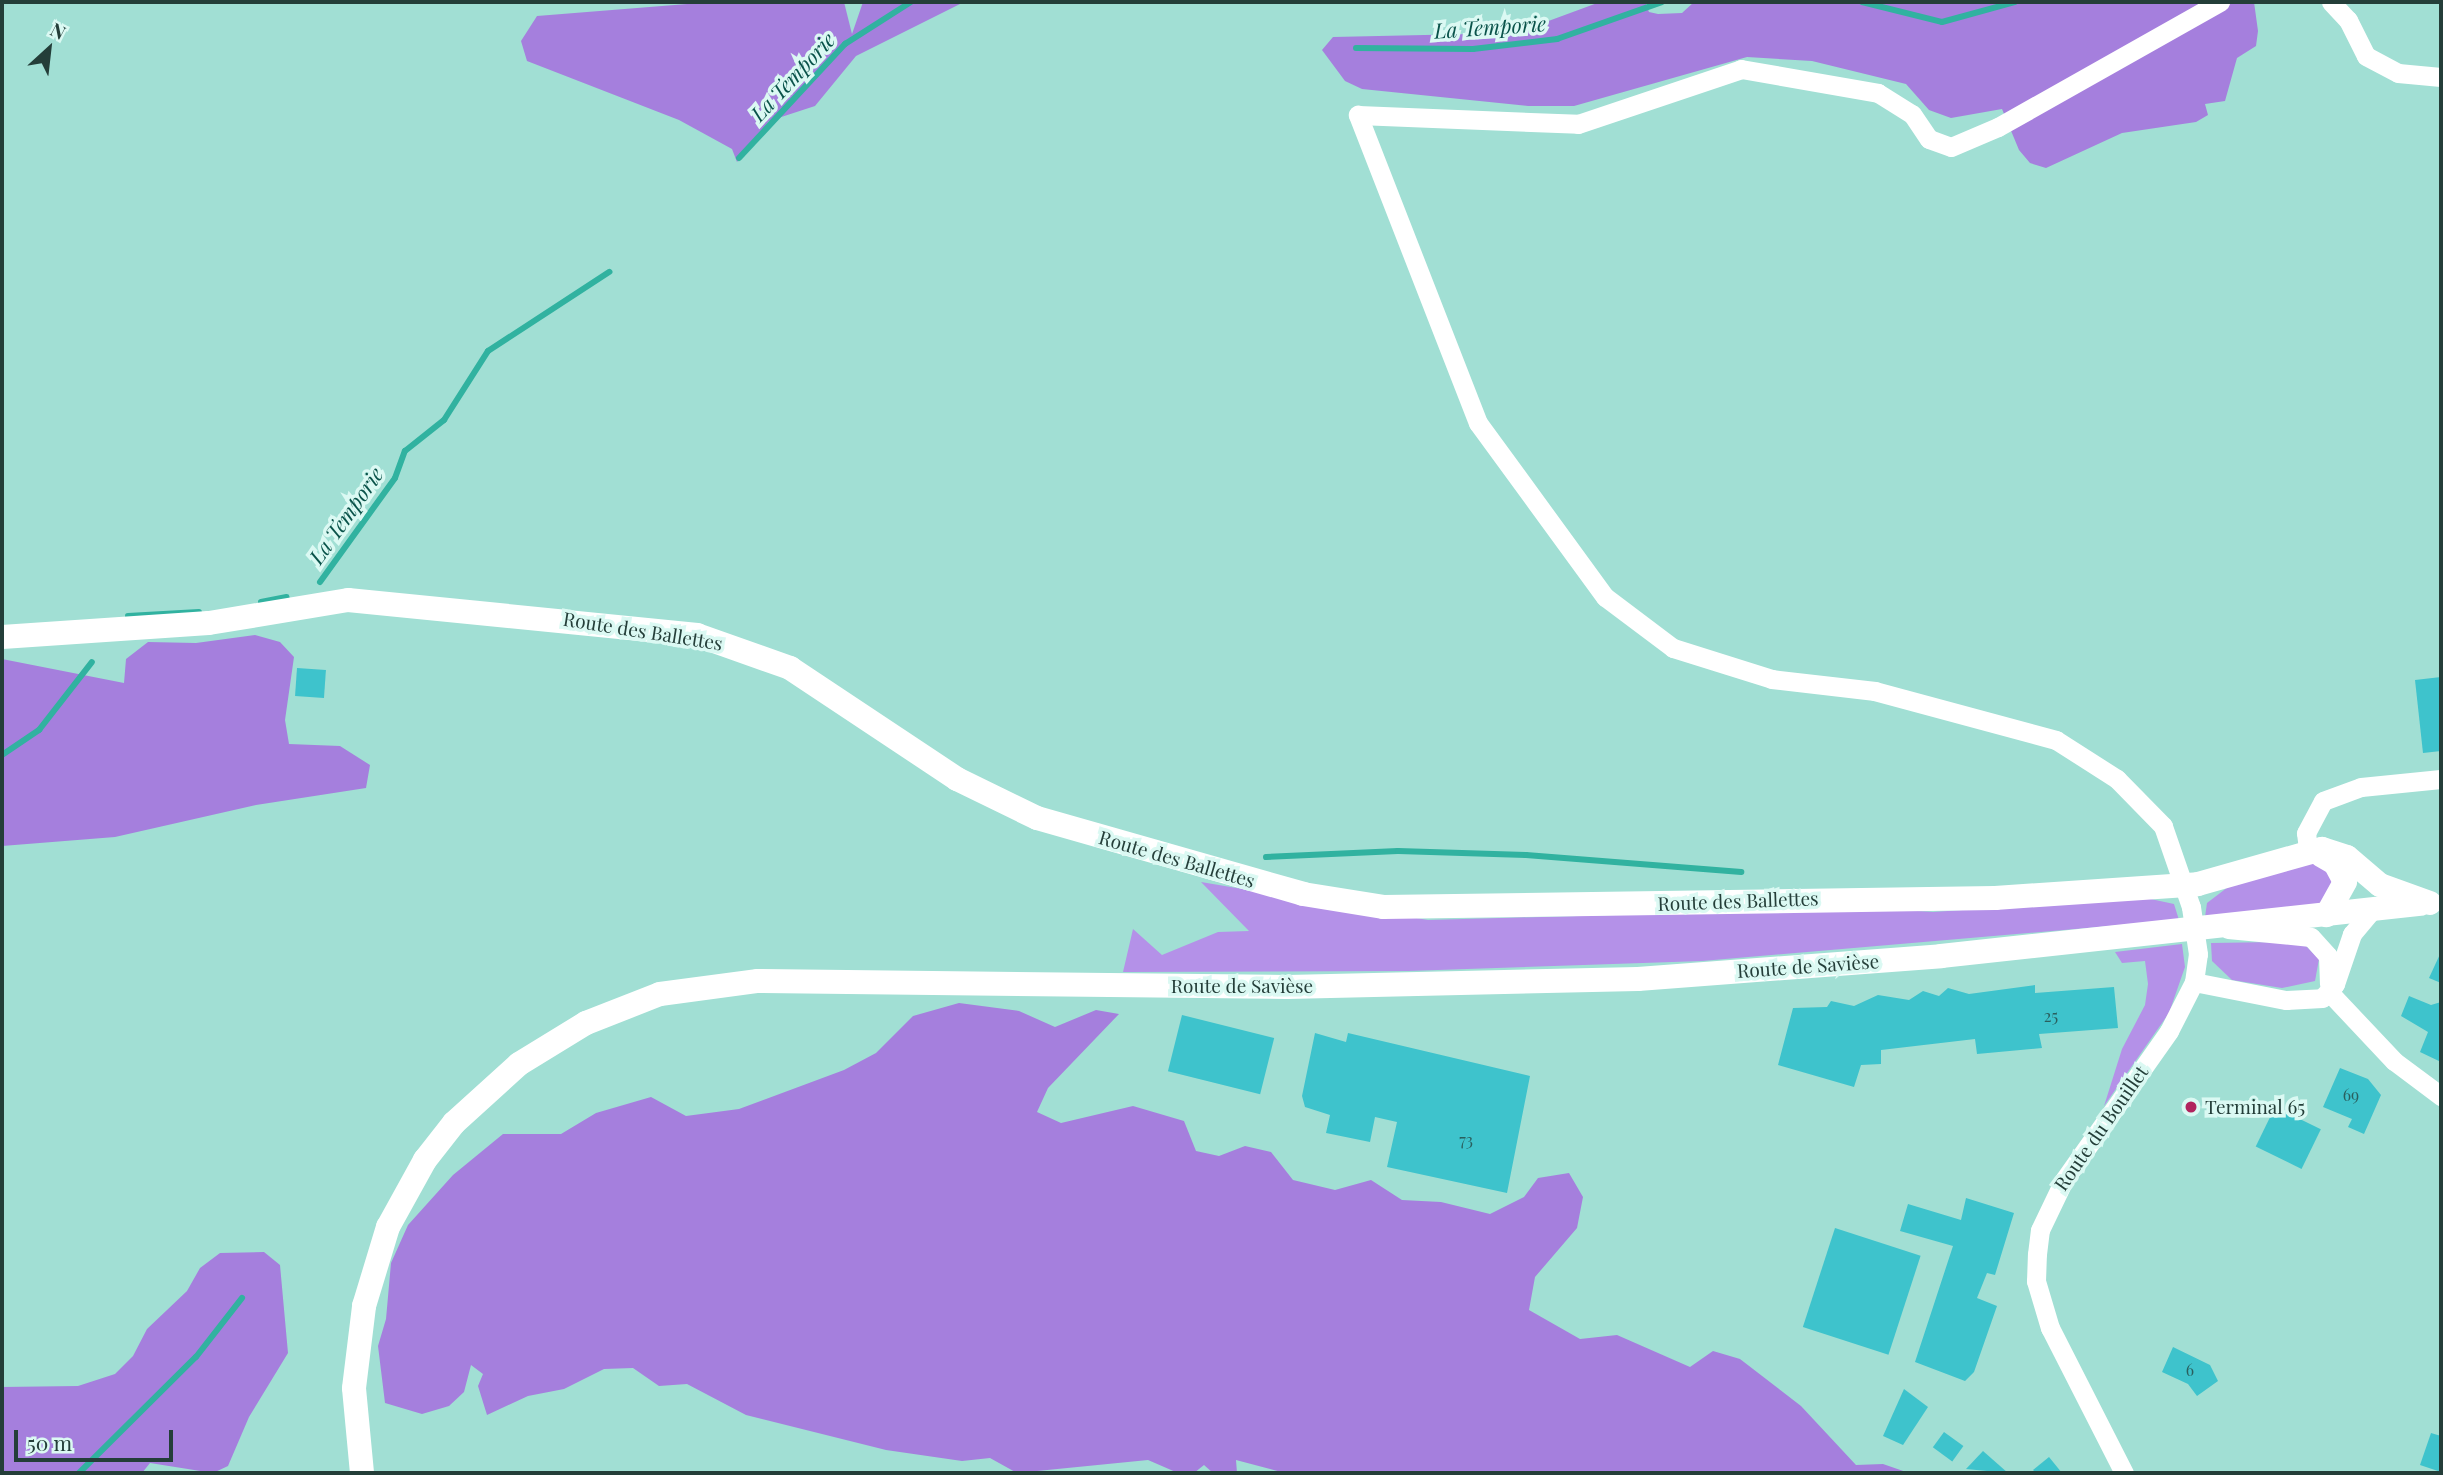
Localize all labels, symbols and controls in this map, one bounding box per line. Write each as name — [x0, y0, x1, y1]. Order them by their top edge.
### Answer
water label: La Temporie — [1433, 10, 1547, 42]
north arrow — [14, 14, 84, 84]
text: N — [47, 16, 71, 45]
water label: La Temporie — [745, 26, 839, 126]
water label: La Temporie — [303, 462, 387, 568]
street label: Route des Ballettes — [562, 607, 724, 655]
street label: Route des Ballettes — [1096, 826, 1258, 892]
street label: Route des Ballettes — [1657, 887, 1819, 915]
street label: Route de Savièse — [1736, 950, 1880, 982]
street label: Route de Savièse — [1171, 975, 1313, 997]
house number: 25 — [2044, 1006, 2058, 1026]
street label: Route du Bouillet — [2049, 1061, 2153, 1195]
house number: 69 — [2343, 1085, 2359, 1105]
place label: Terminal 65 — [2205, 1096, 2305, 1118]
marker: Terminal 65 — [2183, 1099, 2199, 1115]
house number: 73 — [1459, 1130, 1473, 1150]
house number: 6 — [2186, 1360, 2194, 1380]
scale bar — [18, 1416, 177, 1460]
text: 50 m — [27, 1428, 72, 1456]

